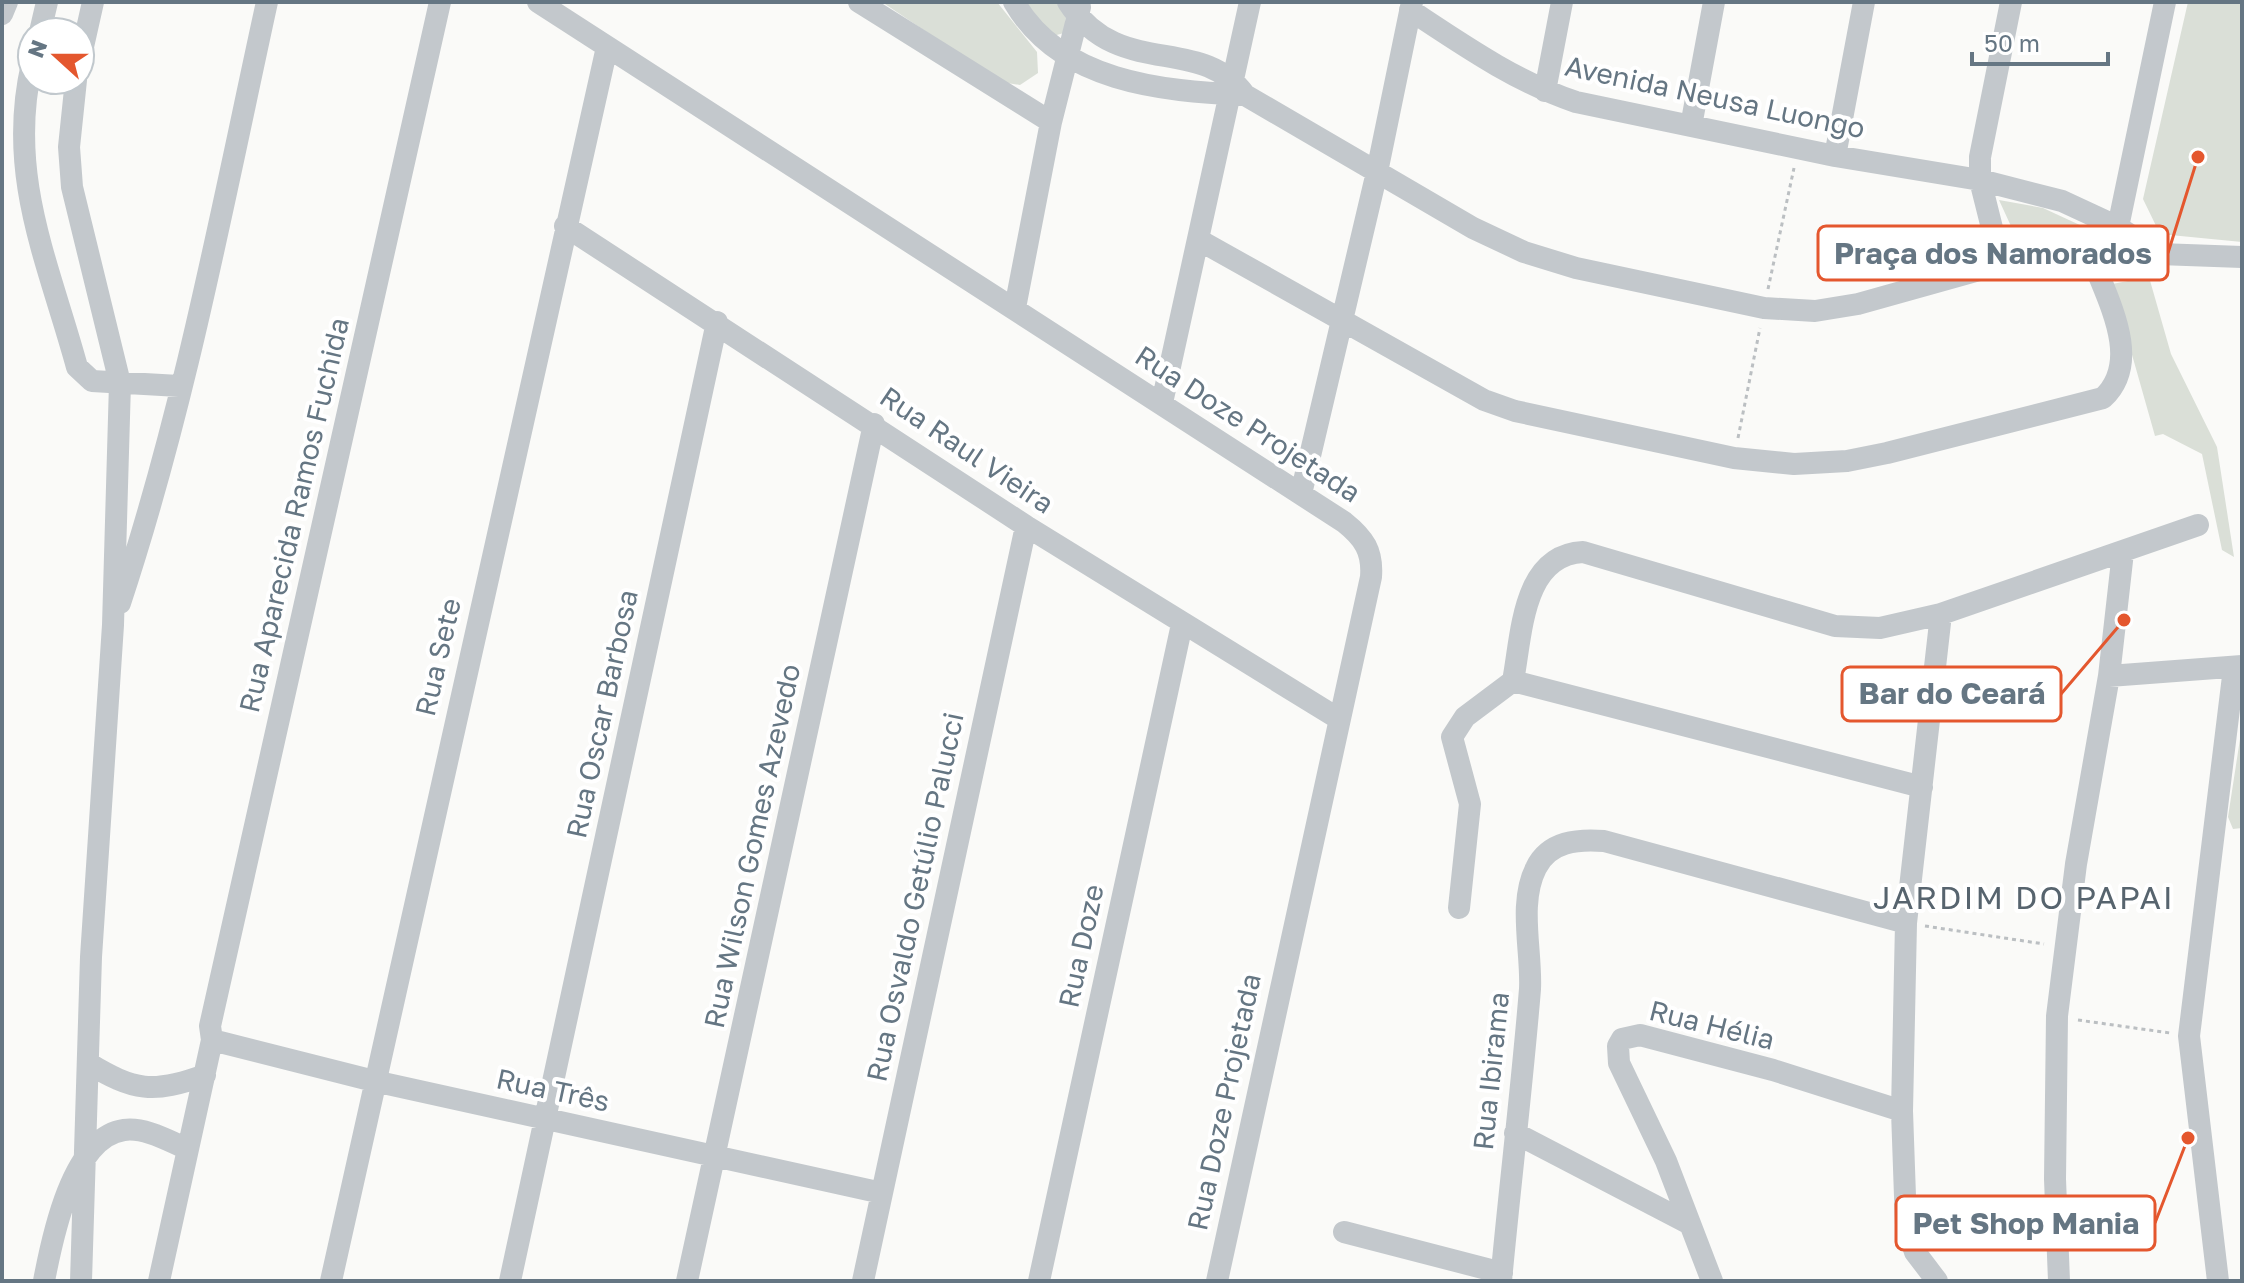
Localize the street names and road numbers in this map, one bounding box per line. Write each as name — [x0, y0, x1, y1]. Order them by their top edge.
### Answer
street label: Avenida Neusa Luongo — [1562, 49, 1868, 144]
street label: Rua Aparecida Ramos Fuchida — [232, 314, 355, 716]
street label: Rua Doze Projetada — [1130, 338, 1367, 509]
street label: Rua Raul Vieira — [874, 379, 1060, 520]
street label: Rua Oscar Barbosa — [559, 587, 644, 841]
street label: Rua Sete — [408, 595, 467, 719]
street label: Rua Wilson Gomes Azevedo — [697, 661, 806, 1031]
street label: Rua Osvaldo Getúlio Palucci — [859, 709, 970, 1084]
street label: Rua Doze — [1051, 881, 1110, 1011]
street label: Rua Doze Projetada — [1180, 970, 1267, 1233]
street label: Rua Ibirama — [1466, 990, 1515, 1152]
street label: Rua Hélia — [1646, 993, 1778, 1056]
street label: Rua Três — [494, 1061, 613, 1118]

